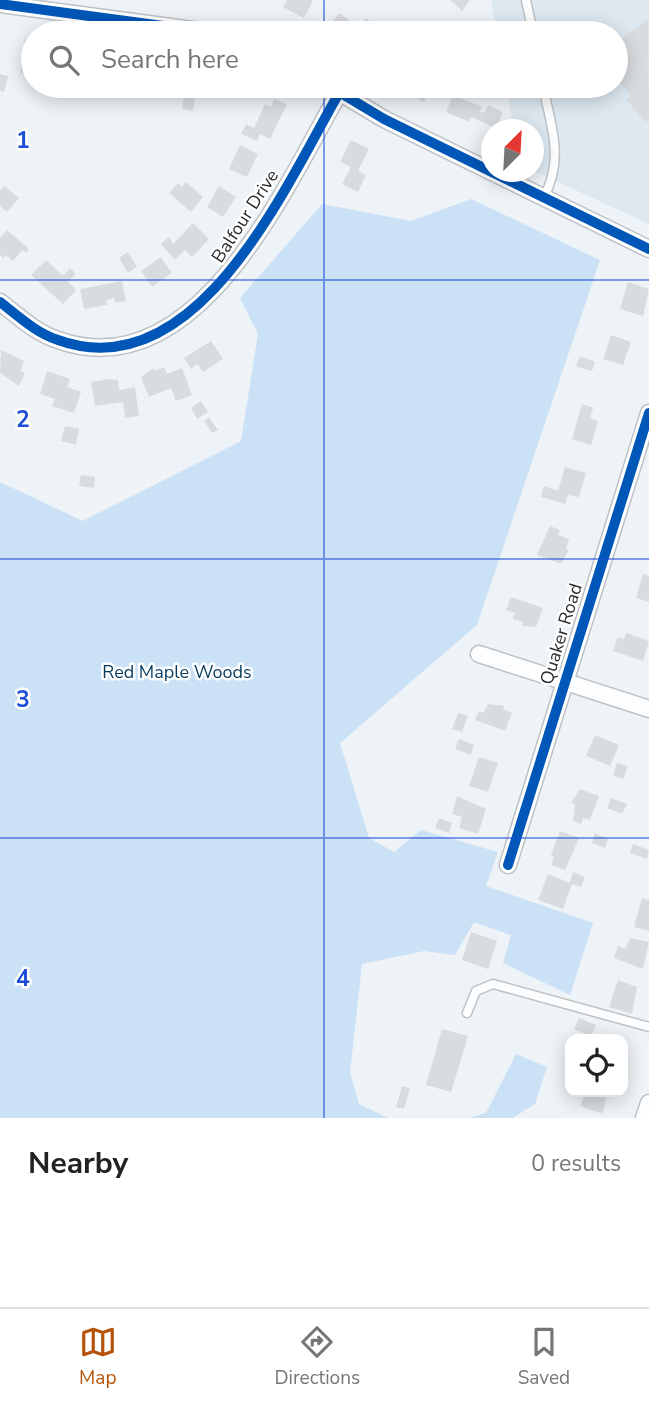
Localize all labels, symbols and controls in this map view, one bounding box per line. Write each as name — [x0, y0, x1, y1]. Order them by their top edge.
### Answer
search box — [21, 21, 628, 98]
icon: search — [45, 41, 83, 79]
text: Search here — [101, 42, 239, 77]
north arrow — [481, 119, 544, 182]
text: 1 — [16, 125, 30, 156]
street label: Balfour Drive — [206, 165, 284, 267]
text: 2 — [16, 404, 30, 435]
street label: Quaker Road — [534, 580, 588, 688]
park label: Red Maple Woods — [102, 660, 252, 684]
text: 3 — [16, 684, 30, 715]
text: 4 — [16, 963, 30, 994]
map controls — [565, 1034, 628, 1097]
button: locate — [565, 1034, 628, 1097]
text: Nearby — [28, 1143, 128, 1184]
text: 0 results — [531, 1148, 621, 1179]
tab: Map — [79, 1323, 117, 1391]
tab: Directions — [274, 1323, 360, 1391]
tab: Saved — [518, 1323, 570, 1391]

